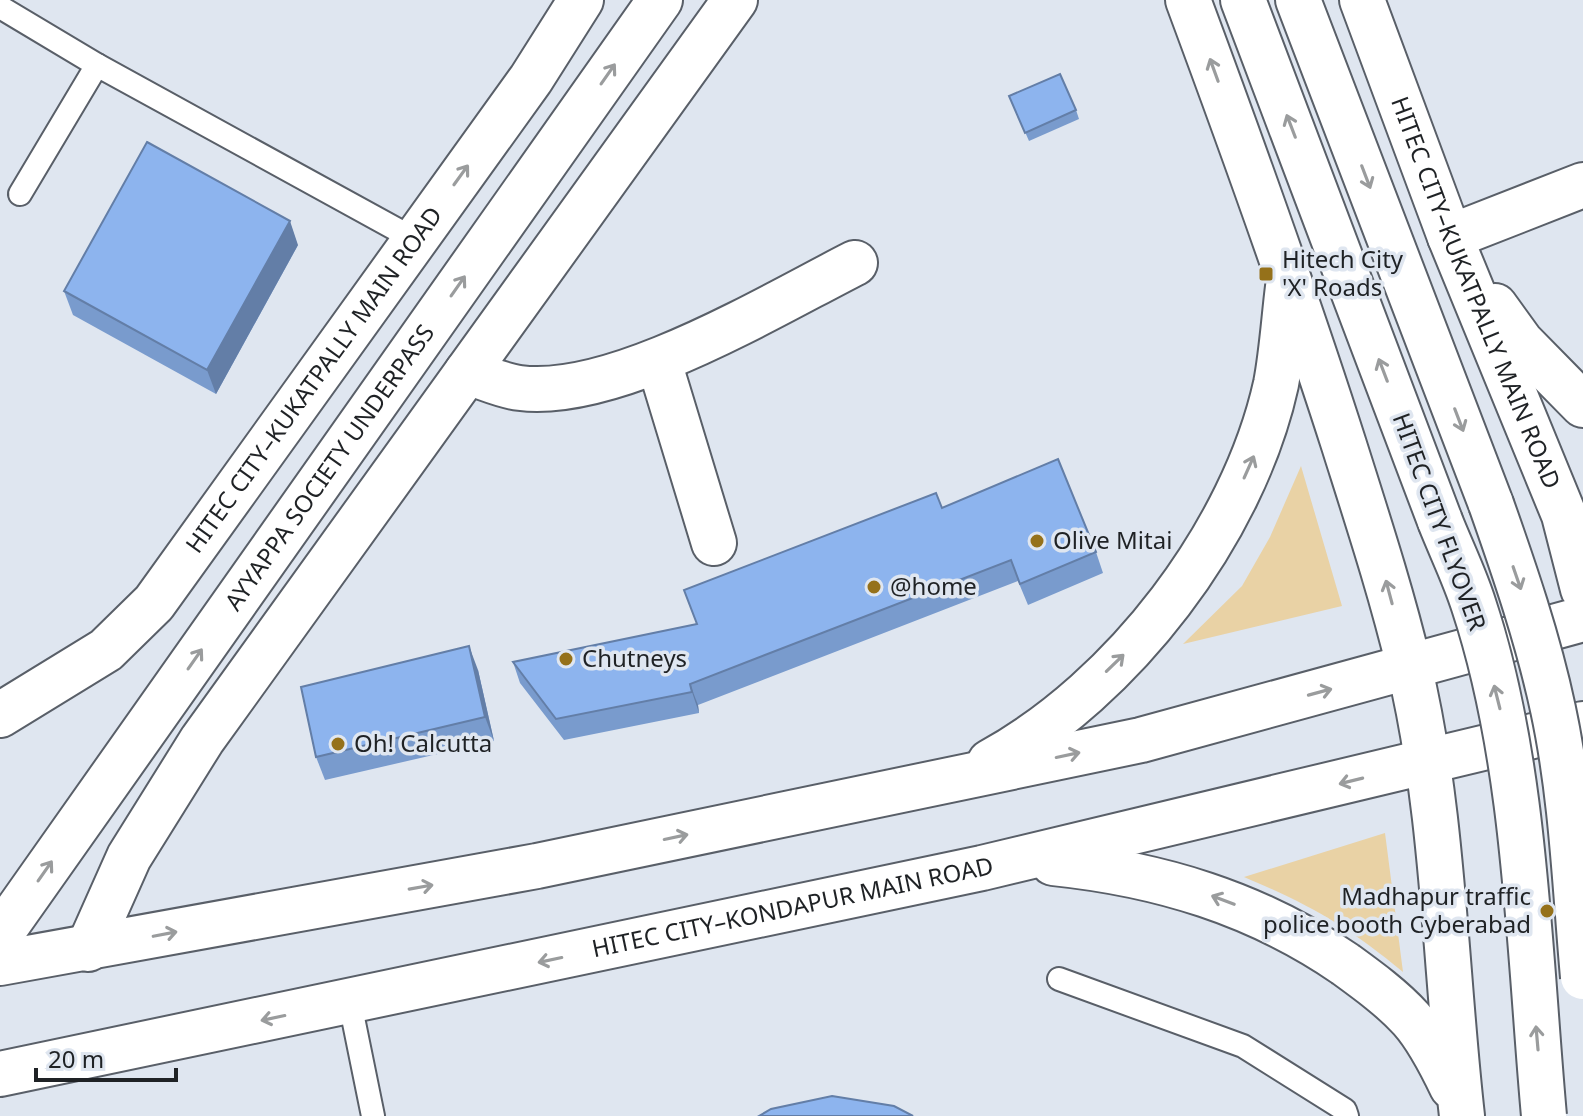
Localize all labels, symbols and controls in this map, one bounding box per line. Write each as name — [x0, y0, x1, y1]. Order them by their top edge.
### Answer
one-way arrow — [1206, 58, 1220, 82]
one-way arrow — [600, 64, 616, 86]
street label: HITEC CITY–KUKATPALLY MAIN ROAD — [1384, 92, 1569, 493]
one-way arrow — [1283, 114, 1297, 139]
one-way arrow — [452, 165, 469, 187]
one-way arrow — [1360, 165, 1374, 189]
street label: HITEC CITY–KUKATPALLY MAIN ROAD — [177, 199, 449, 559]
place label: Hitech City 'X' Roads — [1282, 242, 1404, 303]
marker: Hitech City 'X' Roads — [1257, 265, 1275, 283]
one-way arrow — [450, 276, 466, 298]
street label: AYYAPPA SOCIETY UNDERPASS — [216, 317, 441, 616]
one-way arrow — [1375, 358, 1389, 382]
one-way arrow — [1453, 407, 1467, 432]
street label: HITEC CITY FLYOVER — [1386, 408, 1495, 635]
one-way arrow — [1242, 455, 1257, 480]
place label: Olive Mitai — [1053, 523, 1172, 556]
marker: Olive Mitai — [1028, 532, 1046, 550]
one-way arrow — [1511, 565, 1525, 590]
place label: @home — [890, 569, 977, 602]
marker: @home — [865, 578, 883, 596]
one-way arrow — [1381, 580, 1396, 606]
place label: Chutneys — [582, 641, 687, 674]
one-way arrow — [186, 649, 203, 670]
marker: Chutneys — [557, 650, 575, 668]
one-way arrow — [1105, 654, 1125, 673]
one-way arrow — [1306, 684, 1332, 699]
one-way arrow — [1489, 684, 1504, 710]
place label: Oh! Calcutta — [354, 726, 492, 759]
marker: Oh! Calcutta — [329, 735, 347, 753]
one-way arrow — [1054, 747, 1080, 762]
one-way arrow — [1339, 774, 1364, 789]
one-way arrow — [662, 828, 688, 843]
street label: HITEC CITY–KONDAPUR MAIN ROAD — [589, 848, 996, 964]
one-way arrow — [37, 861, 53, 883]
one-way arrow — [407, 878, 433, 893]
place label: Madhapur traffic police booth Cyberabad — [1263, 879, 1531, 940]
one-way arrow — [1212, 892, 1236, 906]
marker: Madhapur traffic police booth Cyberabad — [1538, 902, 1556, 920]
one-way arrow — [152, 926, 177, 941]
one-way arrow — [538, 953, 563, 968]
one-way arrow — [261, 1012, 287, 1027]
one-way arrow — [1529, 1025, 1544, 1052]
scale bar — [36, 1032, 176, 1082]
text: 20 m — [48, 1042, 104, 1075]

